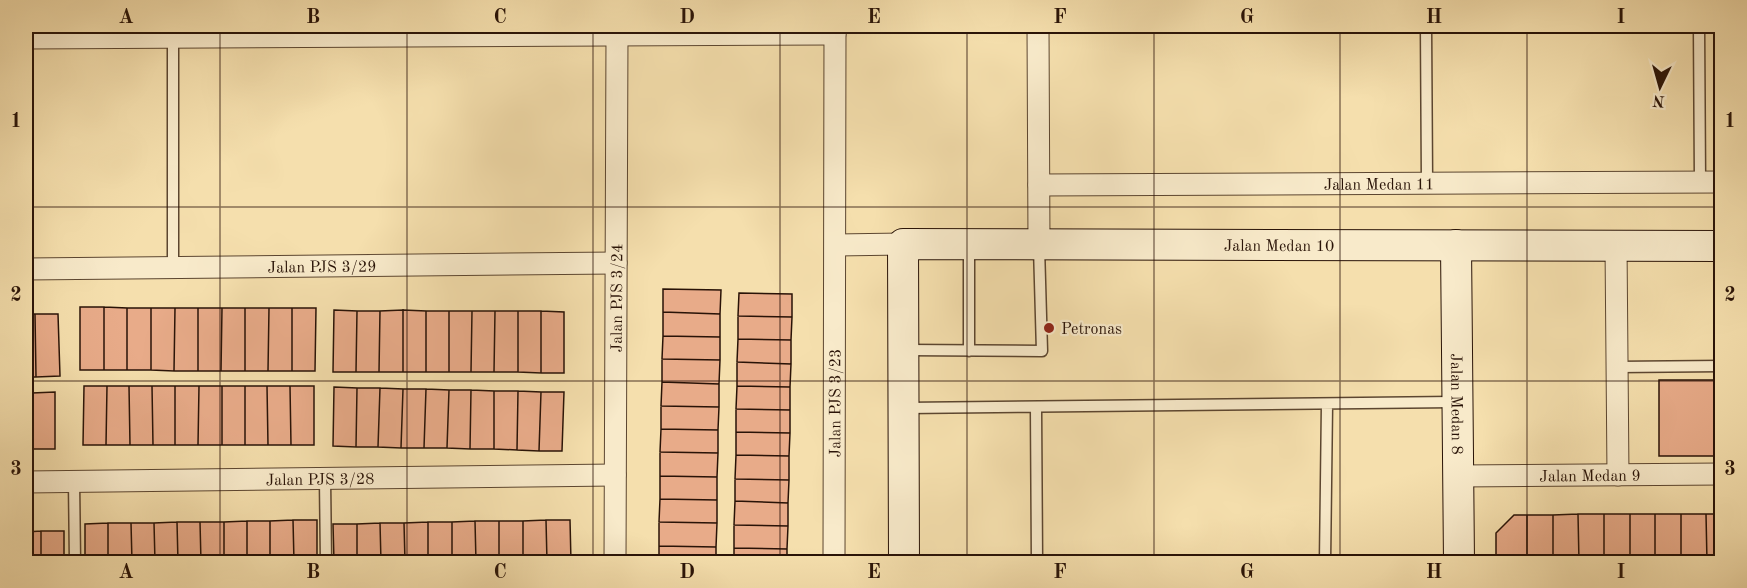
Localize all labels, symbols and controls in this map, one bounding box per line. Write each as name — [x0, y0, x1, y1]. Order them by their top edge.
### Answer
text: A — [118, 8, 134, 28]
text: B — [306, 8, 320, 28]
text: C — [493, 8, 507, 28]
text: D — [679, 8, 695, 28]
text: E — [867, 8, 881, 28]
text: F — [1053, 8, 1067, 28]
text: G — [1240, 8, 1254, 28]
text: H — [1426, 8, 1442, 28]
text: I — [1617, 8, 1625, 28]
north arrow — [1630, 57, 1690, 117]
text: N — [1651, 91, 1666, 108]
text: 1 — [10, 112, 22, 132]
text: 1 — [1724, 112, 1736, 132]
street label: Jalan Medan 11 — [1324, 177, 1434, 194]
street label: Jalan Medan 10 — [1224, 239, 1334, 255]
street label: Jalan PJS 3/24 — [610, 244, 626, 352]
street label: Jalan PJS 3/29 — [268, 259, 377, 277]
text: 2 — [10, 286, 22, 306]
text: 2 — [1724, 286, 1736, 306]
marker: Petronas — [1042, 321, 1056, 335]
place label: Petronas — [1061, 322, 1122, 338]
street label: Jalan PJS 3/23 — [828, 349, 844, 457]
street label: Jalan Medan 8 — [1447, 353, 1464, 455]
text: 3 — [10, 460, 22, 480]
text: 3 — [1724, 460, 1736, 480]
street label: Jalan Medan 9 — [1539, 469, 1641, 485]
street label: Jalan PJS 3/28 — [265, 472, 375, 489]
text: A — [118, 563, 134, 583]
text: B — [306, 563, 320, 583]
text: C — [493, 563, 507, 583]
text: D — [679, 563, 695, 583]
text: E — [867, 563, 881, 583]
text: F — [1053, 563, 1067, 583]
text: G — [1240, 563, 1254, 583]
text: H — [1426, 563, 1442, 583]
text: I — [1617, 563, 1625, 583]

